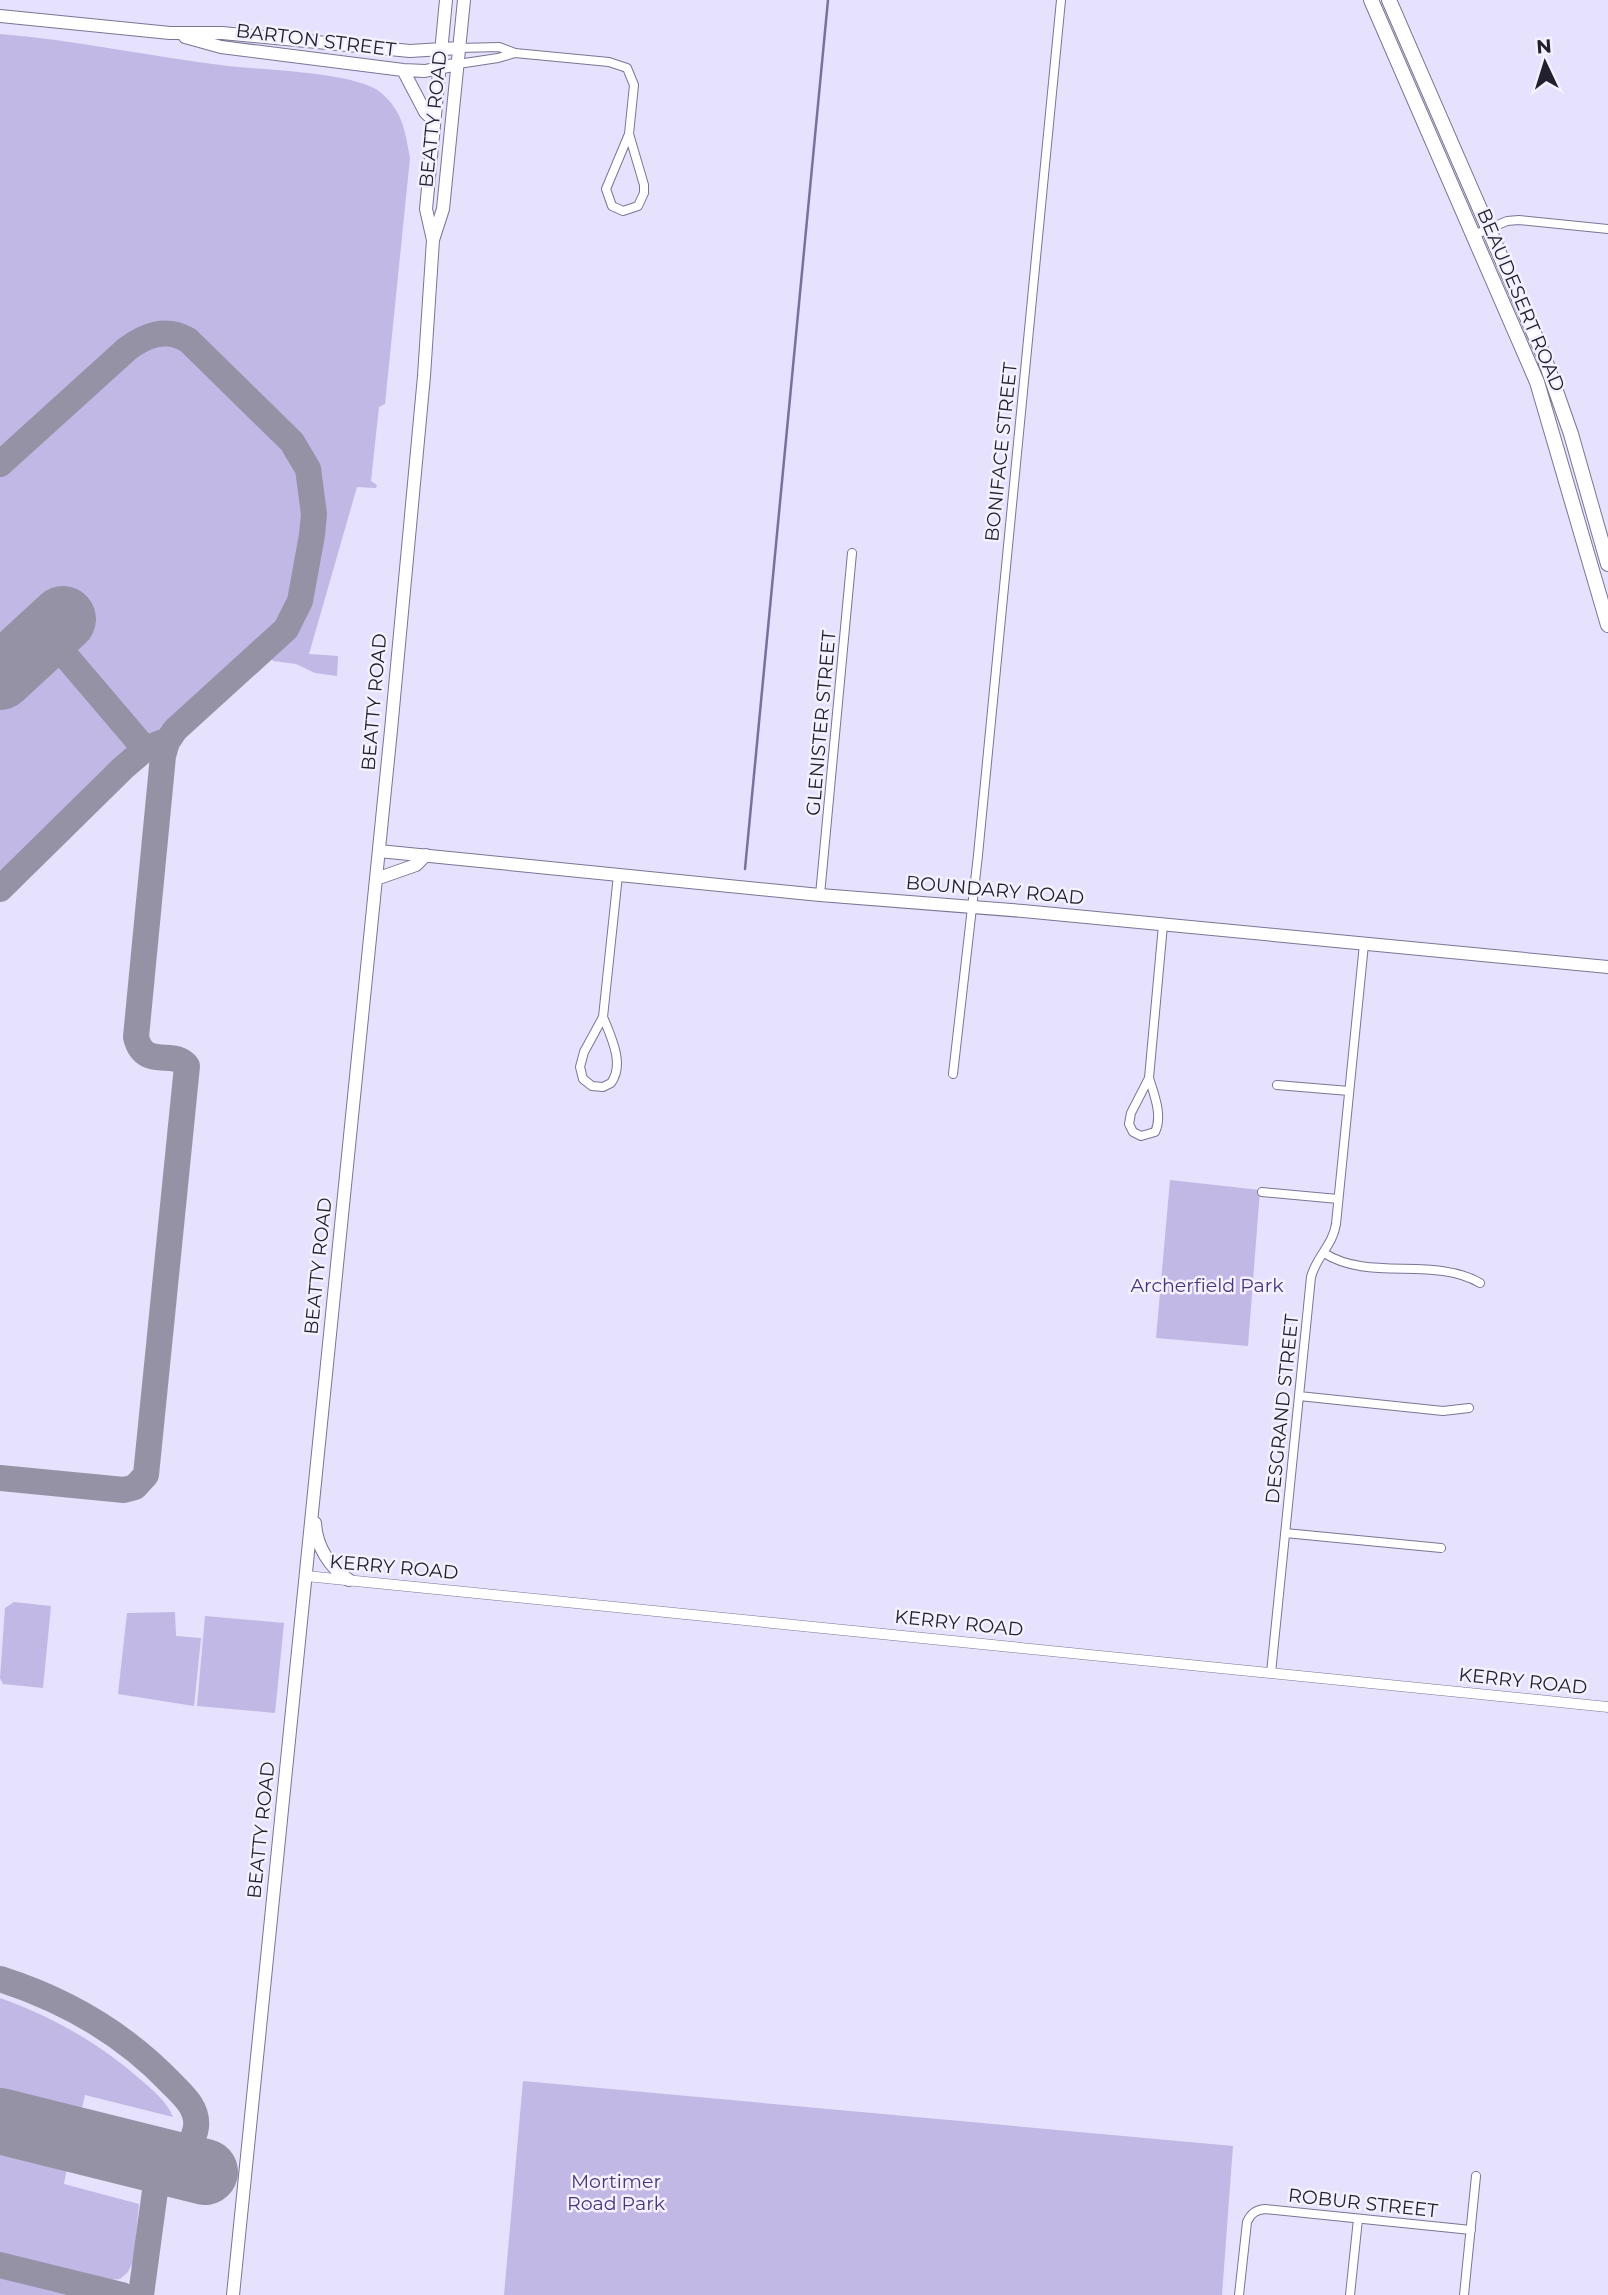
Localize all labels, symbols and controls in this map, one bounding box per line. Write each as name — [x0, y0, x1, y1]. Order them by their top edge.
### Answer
street label: BARTON STREET — [235, 19, 397, 61]
north arrow — [1510, 28, 1580, 98]
text: N — [1535, 35, 1552, 59]
street label: BEATTY ROAD — [414, 49, 452, 189]
street label: BEAUDESERT ROAD — [1472, 205, 1570, 395]
street label: BONIFACE STREET — [980, 361, 1022, 543]
street label: GLENISTER STREET — [801, 629, 841, 817]
street label: BEATTY ROAD — [357, 632, 391, 772]
street label: BOUNDARY ROAD — [905, 871, 1085, 909]
street label: BEATTY ROAD — [299, 1196, 337, 1336]
park label: Archerfield Park — [1130, 1274, 1284, 1297]
street label: DESGRAND STREET — [1261, 1313, 1303, 1505]
street label: KERRY ROAD — [329, 1550, 459, 1584]
street label: KERRY ROAD — [893, 1605, 1025, 1641]
street label: KERRY ROAD — [1457, 1663, 1589, 1699]
street label: BEATTY ROAD — [242, 1760, 280, 1900]
park label: Mortimer Road Park — [567, 2170, 666, 2215]
street label: ROBUR STREET — [1287, 2184, 1439, 2222]

